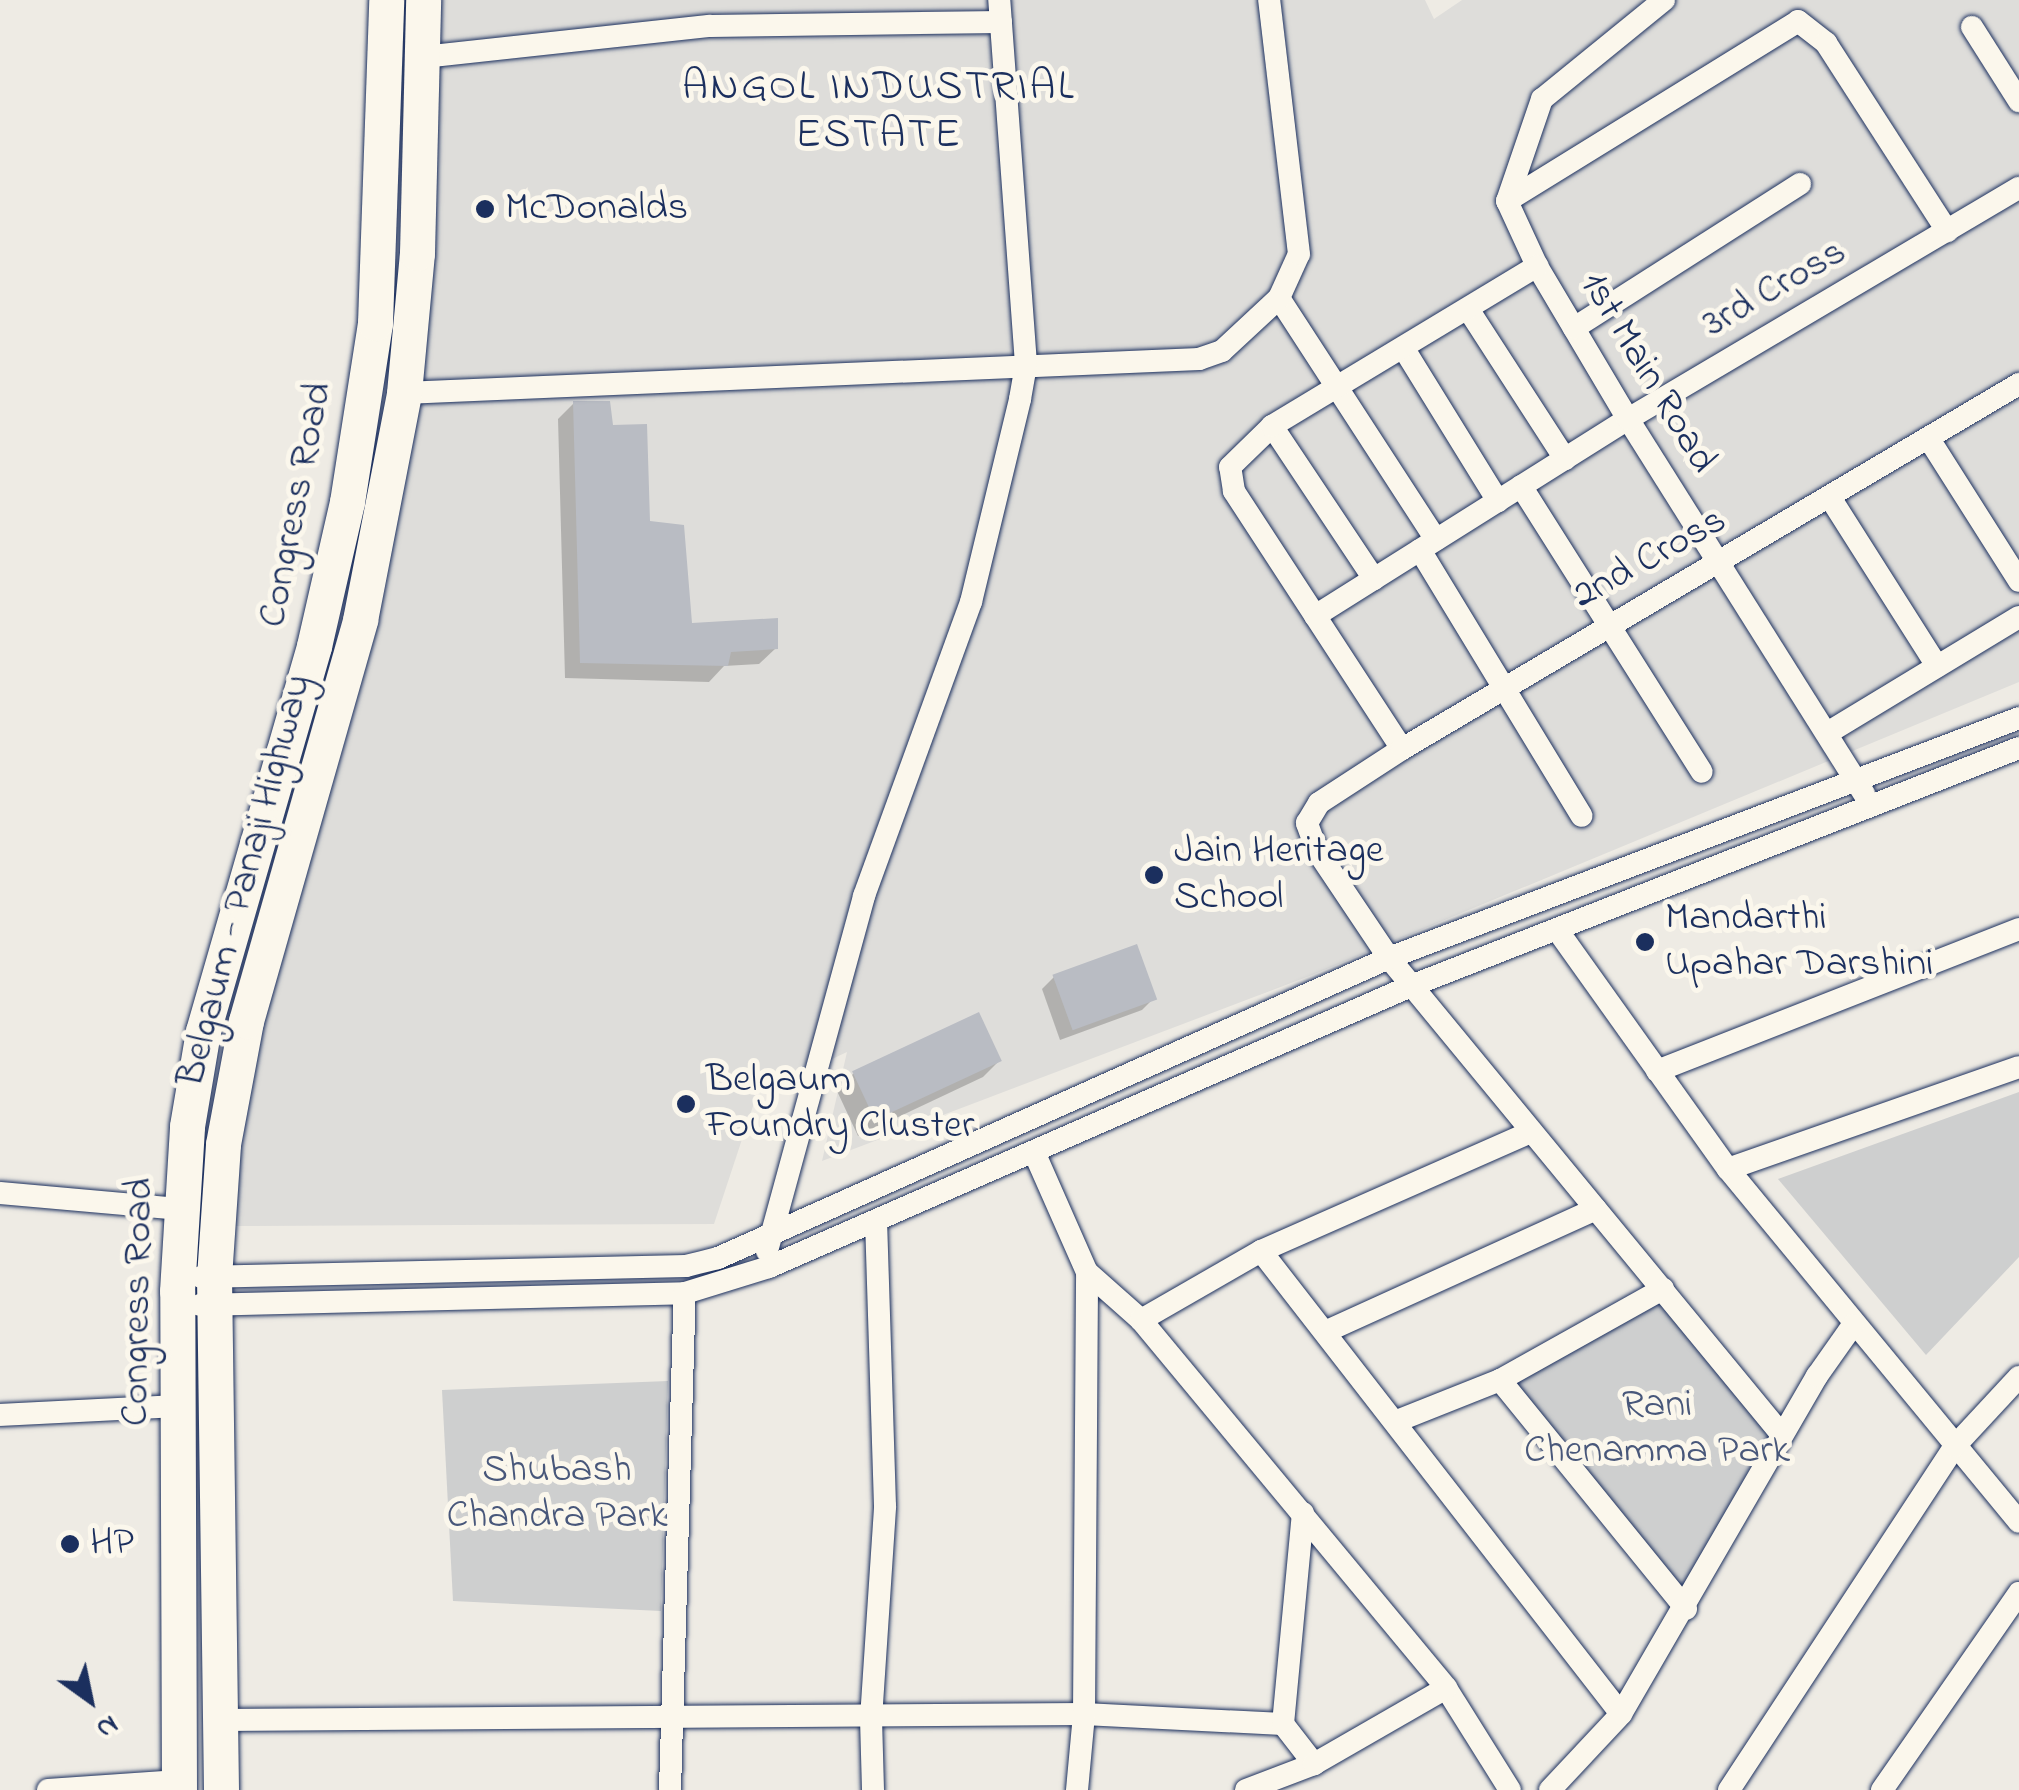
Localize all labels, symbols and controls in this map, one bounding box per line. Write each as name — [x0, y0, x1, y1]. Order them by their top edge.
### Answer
district label: ANGOL INDUSTRIAL ESTATE — [682, 63, 1076, 162]
place label: McDonalds — [505, 185, 688, 233]
marker: McDonalds — [474, 198, 496, 220]
street label: 3rd Cross — [1695, 229, 1855, 349]
street label: 1st Main Road — [1568, 264, 1726, 482]
street label: Congress Road — [250, 378, 344, 632]
street label: 2nd Cross — [1565, 497, 1735, 621]
street label: Belgaum - Panaji Highway — [168, 670, 324, 1092]
place label: Jain Heritage School — [1174, 828, 1384, 922]
marker: Jain Heritage School — [1143, 864, 1165, 886]
place label: Mandarthi Upahar Darshini — [1665, 895, 1933, 989]
marker: Mandarthi Upahar Darshini — [1634, 931, 1656, 953]
place label: Belgaum Foundry Cluster — [706, 1057, 974, 1151]
marker: Belgaum Foundry Cluster — [675, 1093, 697, 1115]
street label: Congress Road — [113, 1177, 165, 1427]
park label: Rani Chenamma Park — [1524, 1382, 1790, 1476]
park label: Shubash Chandra Park — [446, 1447, 668, 1541]
place label: HP — [90, 1520, 134, 1568]
marker: HP — [59, 1533, 81, 1555]
north arrow — [40, 1650, 140, 1750]
text: N — [88, 1703, 126, 1748]

